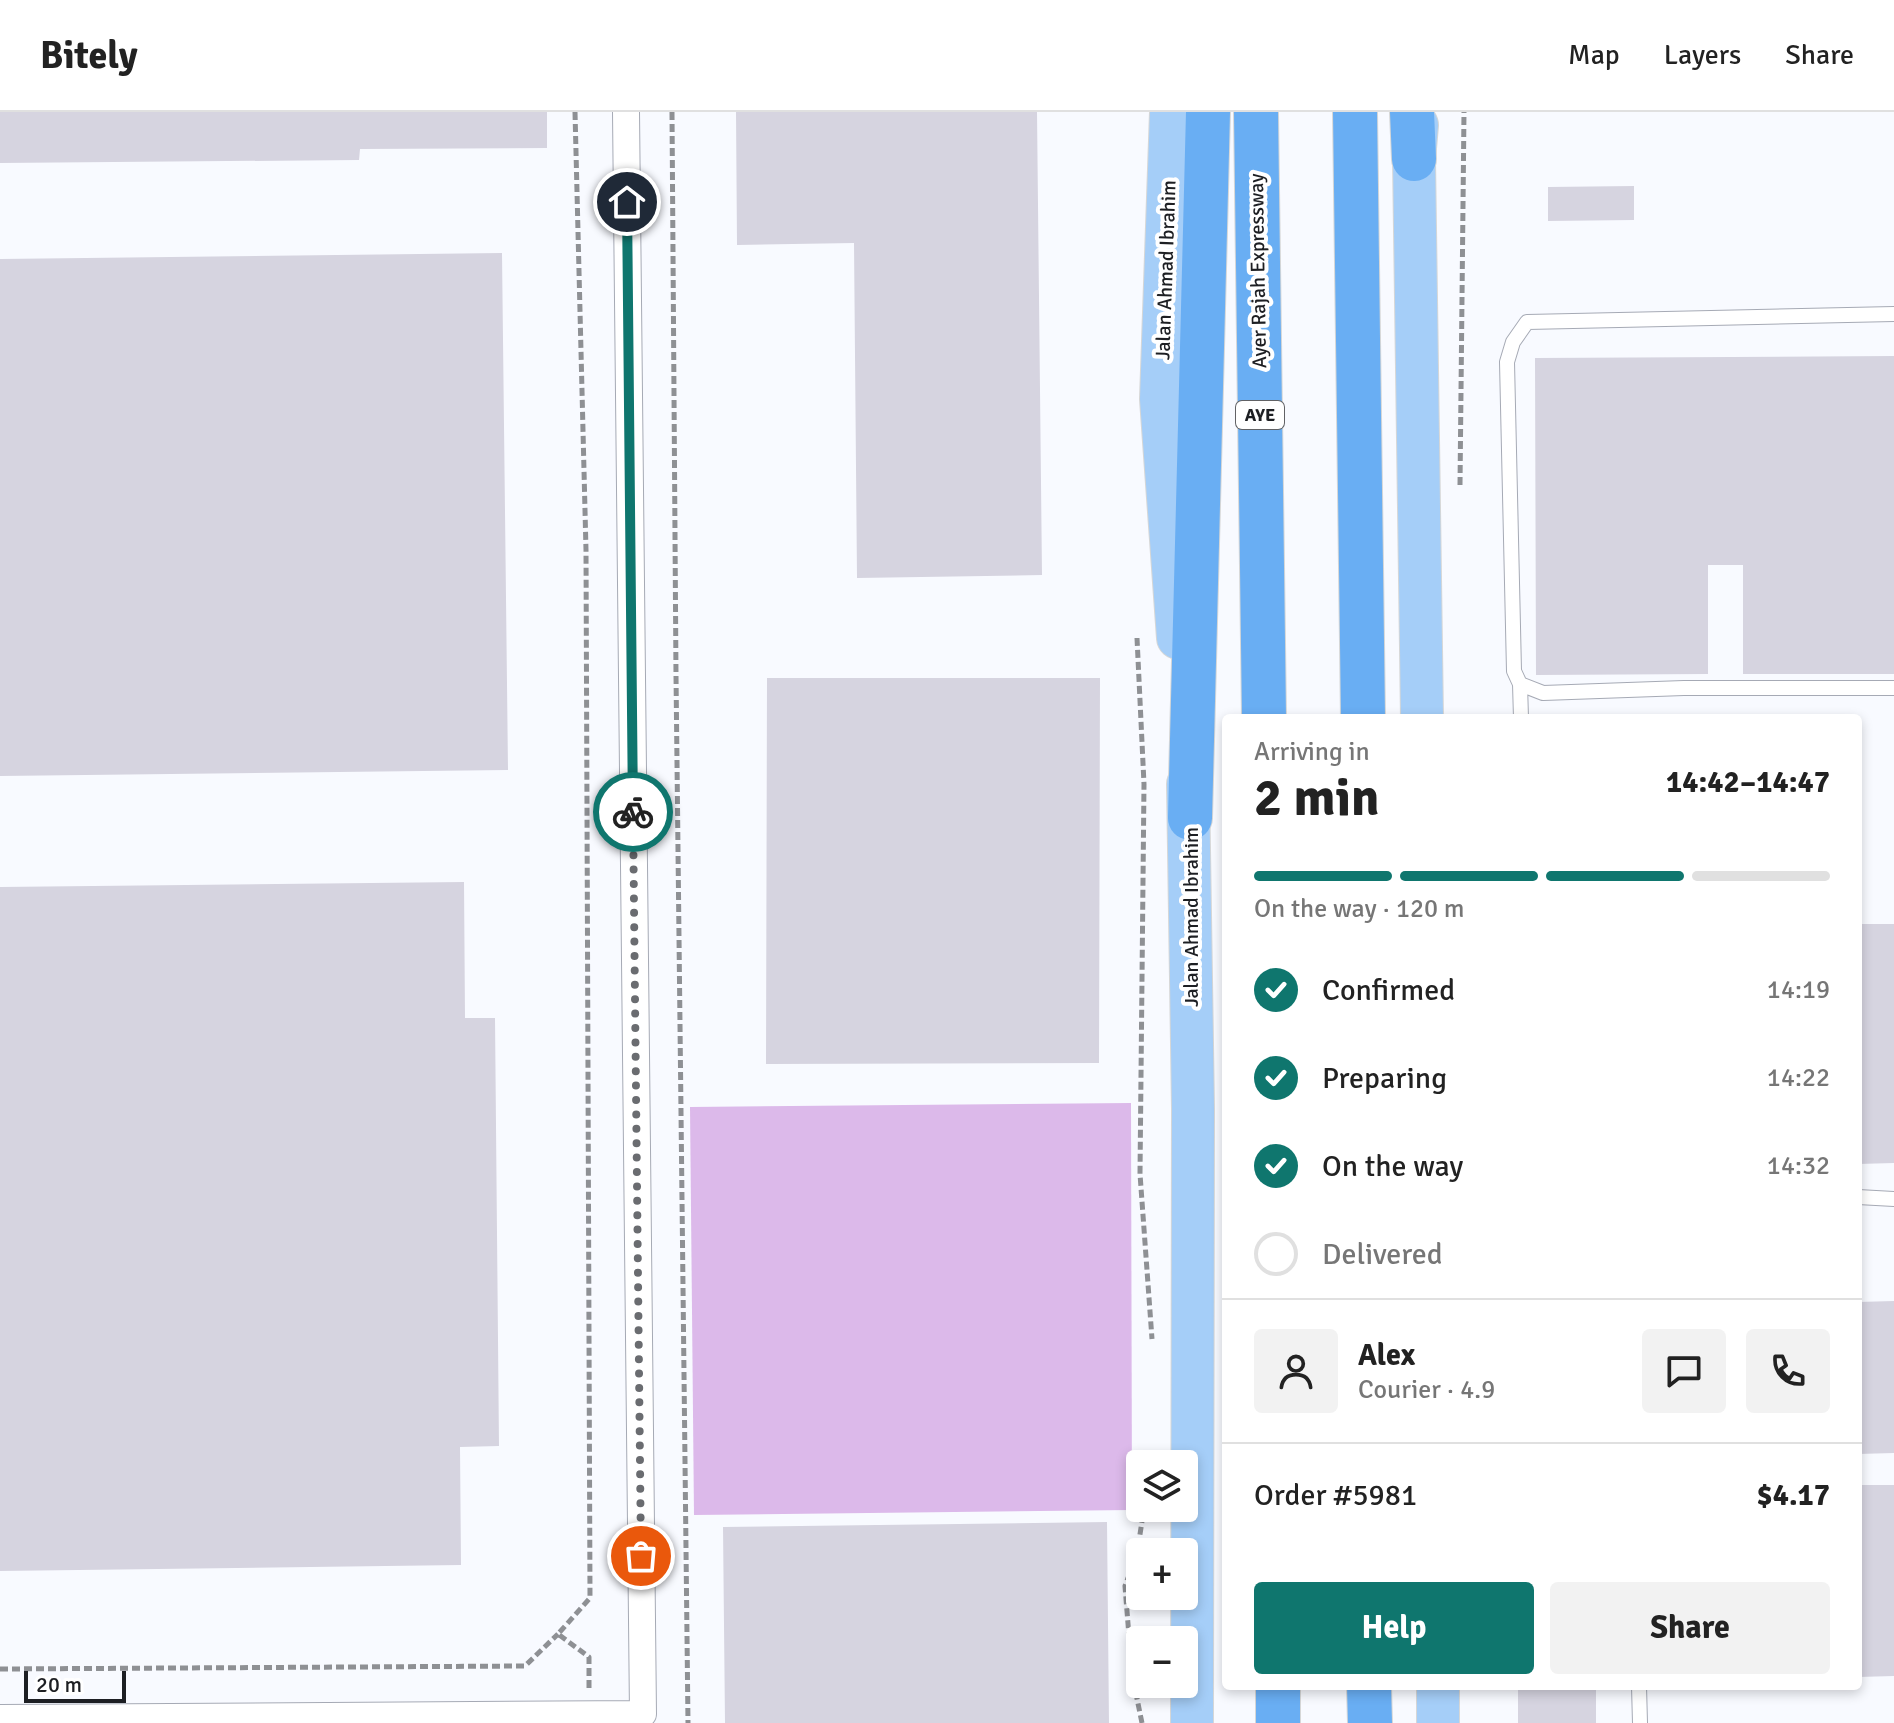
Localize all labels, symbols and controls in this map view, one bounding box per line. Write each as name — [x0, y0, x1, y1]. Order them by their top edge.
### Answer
text: Bitely — [40, 32, 138, 79]
text: Map — [1568, 38, 1620, 72]
text: Layers — [1664, 38, 1741, 72]
text: Share — [1785, 38, 1854, 72]
pin — [593, 168, 661, 236]
street label: Ayer Rajah Expressway — [1244, 173, 1272, 369]
icon: home — [605, 180, 649, 224]
street label: Jalan Ahmad Ibrahim — [1150, 180, 1182, 360]
road number: AYE — [1236, 401, 1284, 429]
text: Arriving in — [1254, 736, 1370, 768]
text: 14:42–14:47 — [1666, 764, 1830, 801]
text: 2 min — [1254, 766, 1380, 830]
courier — [593, 772, 673, 852]
icon: bike — [611, 790, 655, 834]
street label: Jalan Ahmad Ibrahim — [1179, 827, 1204, 1007]
text: On the way · 120 m — [1254, 893, 1464, 925]
icon: check — [1254, 968, 1298, 1012]
text: Confirmed — [1322, 972, 1455, 1009]
text: 14:19 — [1767, 974, 1830, 1006]
icon: check — [1254, 1056, 1298, 1100]
text: Preparing — [1322, 1060, 1447, 1097]
text: 14:22 — [1767, 1062, 1830, 1094]
icon: check — [1254, 1144, 1298, 1188]
text: On the way — [1322, 1148, 1463, 1185]
text: 14:32 — [1767, 1150, 1830, 1182]
text: Delivered — [1322, 1236, 1443, 1273]
button: person — [1254, 1329, 1338, 1413]
button: chat — [1642, 1329, 1726, 1413]
button: phone — [1746, 1329, 1830, 1413]
text: Alex — [1358, 1337, 1415, 1374]
text: Courier · 4.9 — [1358, 1374, 1495, 1406]
map controls — [1126, 1450, 1198, 1698]
button: layers — [1126, 1450, 1198, 1522]
text: Order #5981 — [1254, 1477, 1417, 1514]
text: $4.17 — [1757, 1477, 1830, 1514]
pin — [607, 1522, 675, 1590]
icon: bag — [619, 1534, 663, 1578]
button: + — [1126, 1538, 1198, 1610]
button: Help — [1254, 1582, 1534, 1674]
button: Share — [1550, 1582, 1830, 1674]
button: − — [1126, 1626, 1198, 1698]
scale bar — [24, 1667, 126, 1703]
text: 20 m — [36, 1671, 82, 1698]

